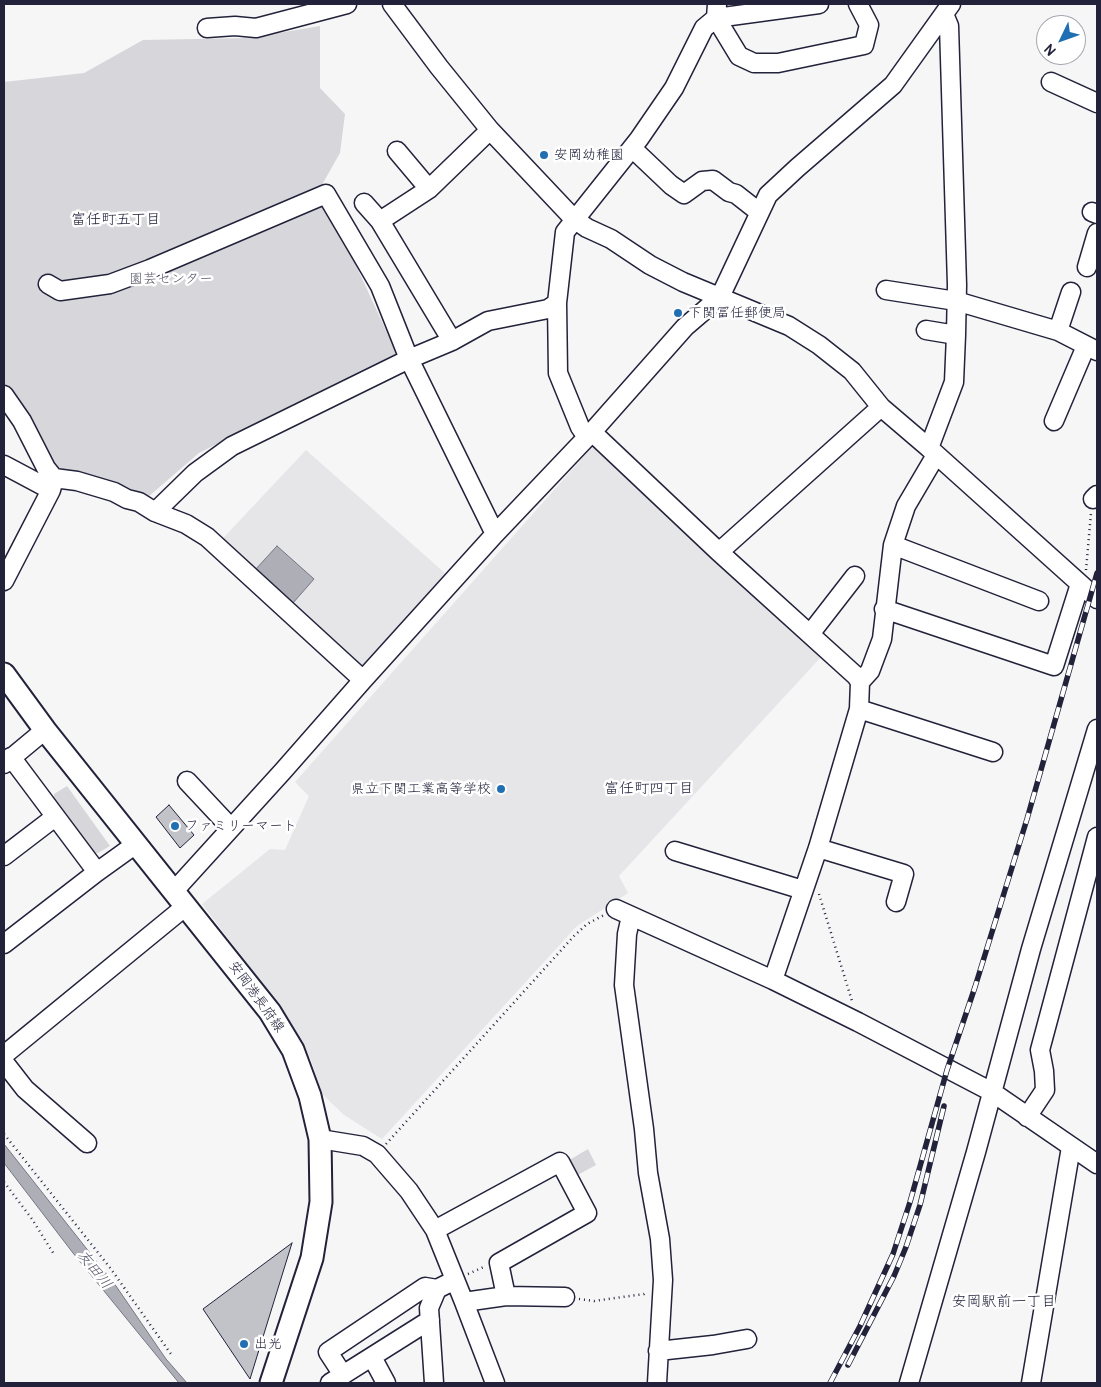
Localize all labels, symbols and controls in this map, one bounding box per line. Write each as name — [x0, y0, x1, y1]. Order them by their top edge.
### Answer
north arrow — [1036, 15, 1086, 65]
text: N — [1041, 40, 1060, 59]
place label: 安岡幼稚園 — [554, 147, 624, 163]
marker: 安岡幼稚園 — [538, 149, 550, 161]
district label: 富任町五丁目 — [71, 211, 161, 229]
park label: 園芸センター — [129, 271, 213, 287]
place label: 下関冨任郵便局 — [688, 305, 786, 321]
marker: 下関冨任郵便局 — [672, 307, 684, 319]
district label: 富任町四丁目 — [604, 780, 694, 798]
place label: 県立下関工業高等学校 — [351, 781, 491, 797]
marker: 県立下関工業高等学校 — [495, 783, 507, 795]
place label: ファミリーマート — [185, 818, 297, 834]
marker: ファミリーマート — [169, 820, 181, 832]
street label: 安岡港長府線 — [225, 958, 287, 1036]
water label: 友田川 — [73, 1247, 115, 1293]
district label: 安岡駅前一丁目 — [952, 1293, 1056, 1311]
place label: 出光 — [254, 1336, 282, 1352]
marker: 出光 — [238, 1338, 250, 1350]

